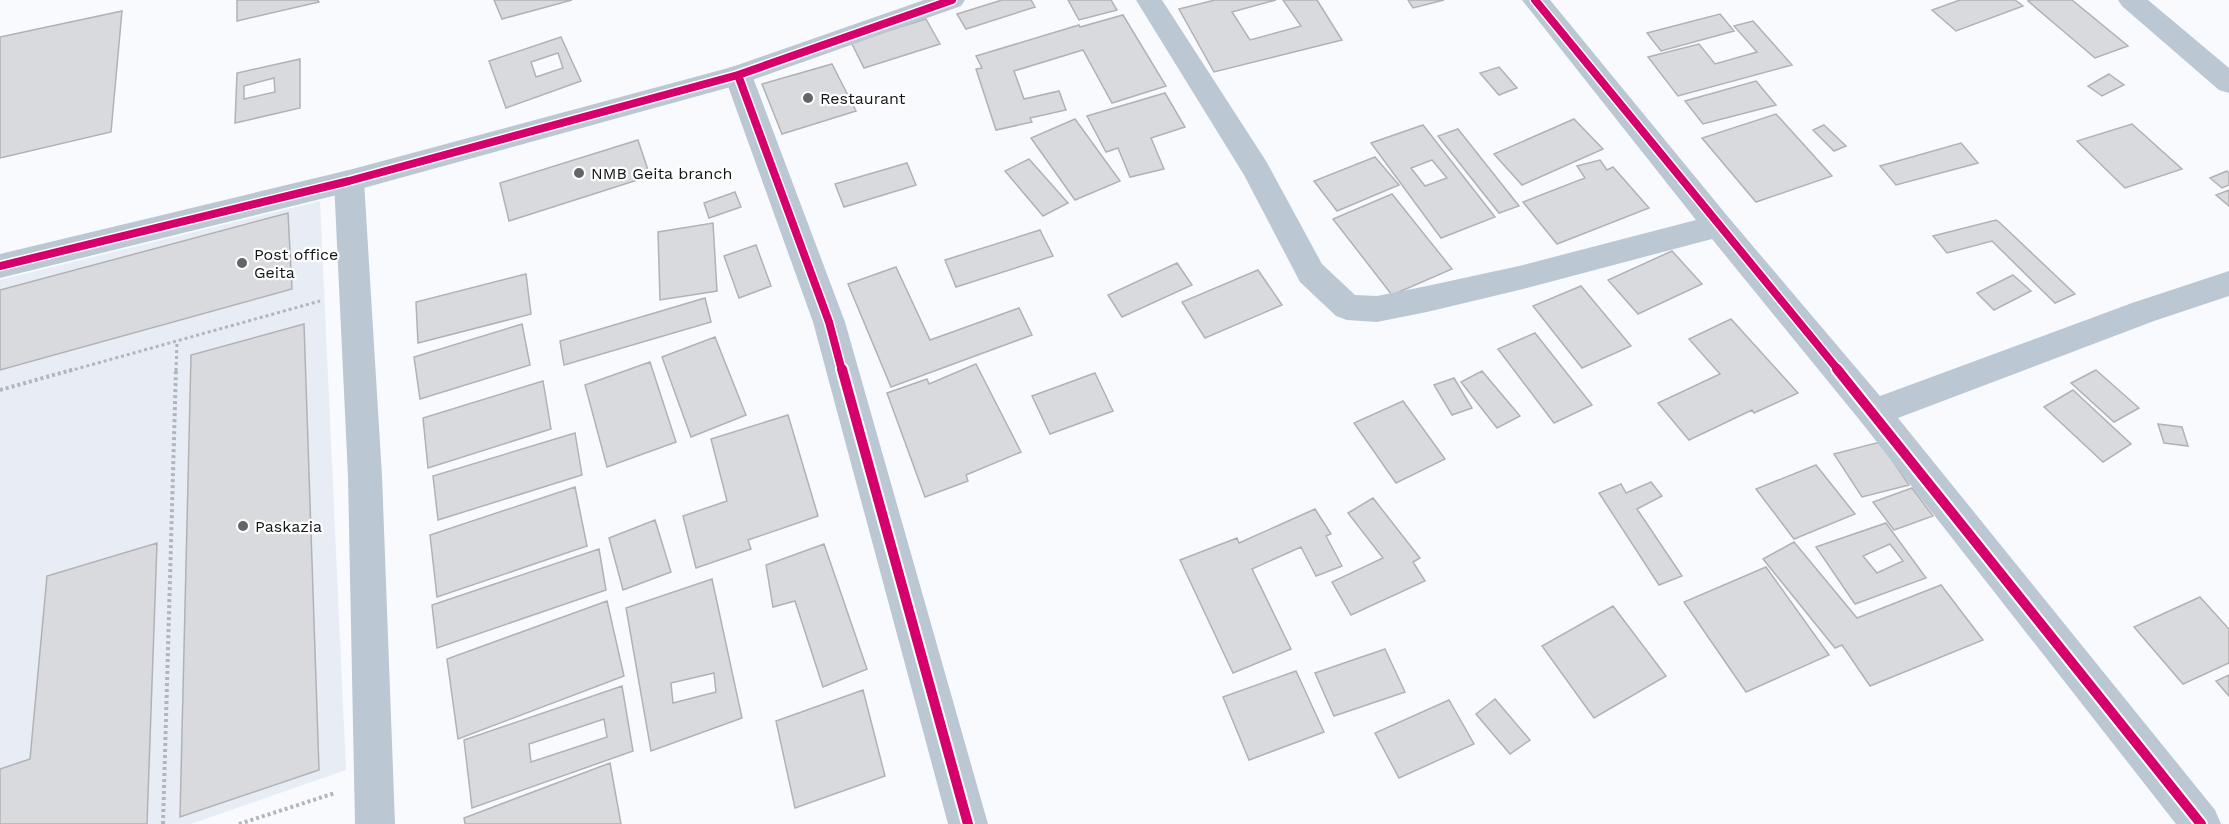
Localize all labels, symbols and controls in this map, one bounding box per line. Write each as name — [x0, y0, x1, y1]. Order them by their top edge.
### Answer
place label: Restaurant — [820, 89, 906, 108]
marker: Restaurant — [801, 91, 815, 105]
place label: NMB Geita branch — [591, 164, 732, 183]
marker: NMB Geita branch — [572, 166, 586, 180]
place label: Post office Geita — [254, 245, 338, 282]
marker: Post office Geita — [235, 256, 249, 270]
place label: Paskazia — [255, 517, 322, 536]
marker: Paskazia — [236, 519, 250, 533]

